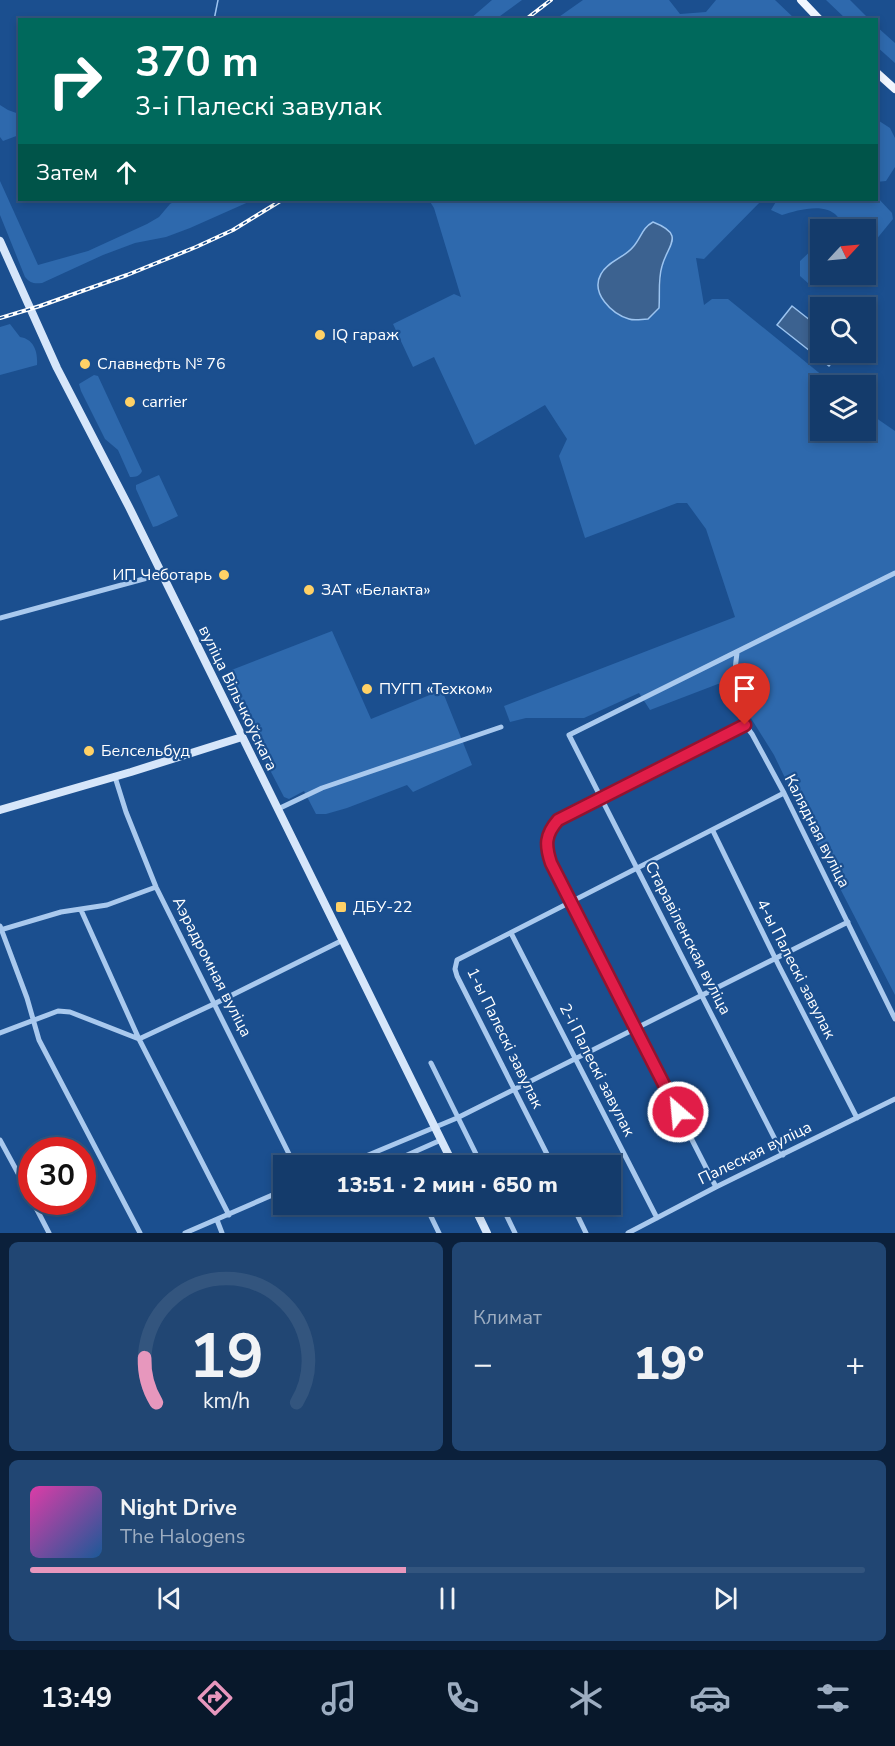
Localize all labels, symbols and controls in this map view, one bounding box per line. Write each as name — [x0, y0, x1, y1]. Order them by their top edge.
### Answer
text: 370 m — [135, 34, 259, 91]
icon: right — [36, 42, 114, 120]
text: 3-і Палескі завулак — [135, 88, 382, 125]
icon: ahead — [110, 156, 143, 189]
text: Затем — [36, 158, 98, 188]
north arrow — [810, 219, 876, 285]
map controls — [810, 219, 876, 441]
button: search — [810, 297, 876, 363]
place label: IQ гараж — [332, 324, 399, 346]
marker: IQ гараж — [313, 328, 327, 342]
place label: Славнефть № 76 — [97, 353, 226, 375]
marker: Славнефть № 76 — [78, 357, 92, 371]
button: layers — [810, 375, 876, 441]
place label: carrier — [142, 391, 188, 413]
marker: carrier — [123, 395, 137, 409]
place label: ИП Чеботарь — [113, 564, 212, 586]
marker: ИП Чеботарь — [217, 568, 231, 582]
place label: ЗАТ «Белакта» — [321, 579, 430, 601]
marker: ЗАТ «Белакта» — [302, 583, 316, 597]
street label: вуліца Вільчкоўскага — [193, 622, 283, 774]
pin — [719, 663, 770, 725]
icon: arrive — [728, 672, 761, 705]
place label: ПУГП «Техком» — [379, 678, 493, 700]
marker: ПУГП «Техком» — [360, 682, 374, 696]
place label: Белсельбуд — [101, 740, 191, 762]
marker: Белсельбуд — [82, 744, 96, 758]
street label: Калядная вуліца — [779, 770, 855, 892]
street label: Старавіленская вуліца — [640, 857, 736, 1019]
street label: Аэрадромная вуліца — [167, 893, 257, 1041]
street label: 4-ы Палескі завулак — [751, 895, 841, 1043]
place label: ДБУ-22 — [353, 896, 412, 918]
marker: ДБУ-22 — [334, 900, 348, 914]
street label: 1-ы Палескі завулак — [461, 964, 549, 1113]
street label: 2-і Палескі завулак — [554, 1000, 640, 1141]
position arrow — [646, 1080, 710, 1144]
street label: Палеская вуліца — [695, 1116, 815, 1190]
speed limit sign: 30 — [18, 1137, 96, 1215]
text: 13:51 · 2 мин · 650 m — [336, 1170, 558, 1200]
text: Климат — [473, 1304, 542, 1331]
text: 19 — [189, 1314, 263, 1399]
text: 19° — [633, 1334, 705, 1395]
text: − — [473, 1342, 493, 1387]
text: + — [845, 1342, 865, 1387]
text: km/h — [202, 1387, 250, 1417]
text: Night Drive — [120, 1493, 237, 1523]
text: The Halogens — [120, 1523, 245, 1550]
icon: previous — [153, 1582, 186, 1615]
icon: pause — [431, 1582, 464, 1615]
icon: next — [709, 1582, 742, 1615]
icon: directions — [194, 1677, 236, 1719]
icon: music — [318, 1677, 360, 1719]
icon: phone — [441, 1677, 483, 1719]
icon: climate — [565, 1677, 607, 1719]
icon: car — [689, 1677, 731, 1719]
icon: filters — [812, 1677, 854, 1719]
text: 13:49 — [41, 1680, 112, 1717]

